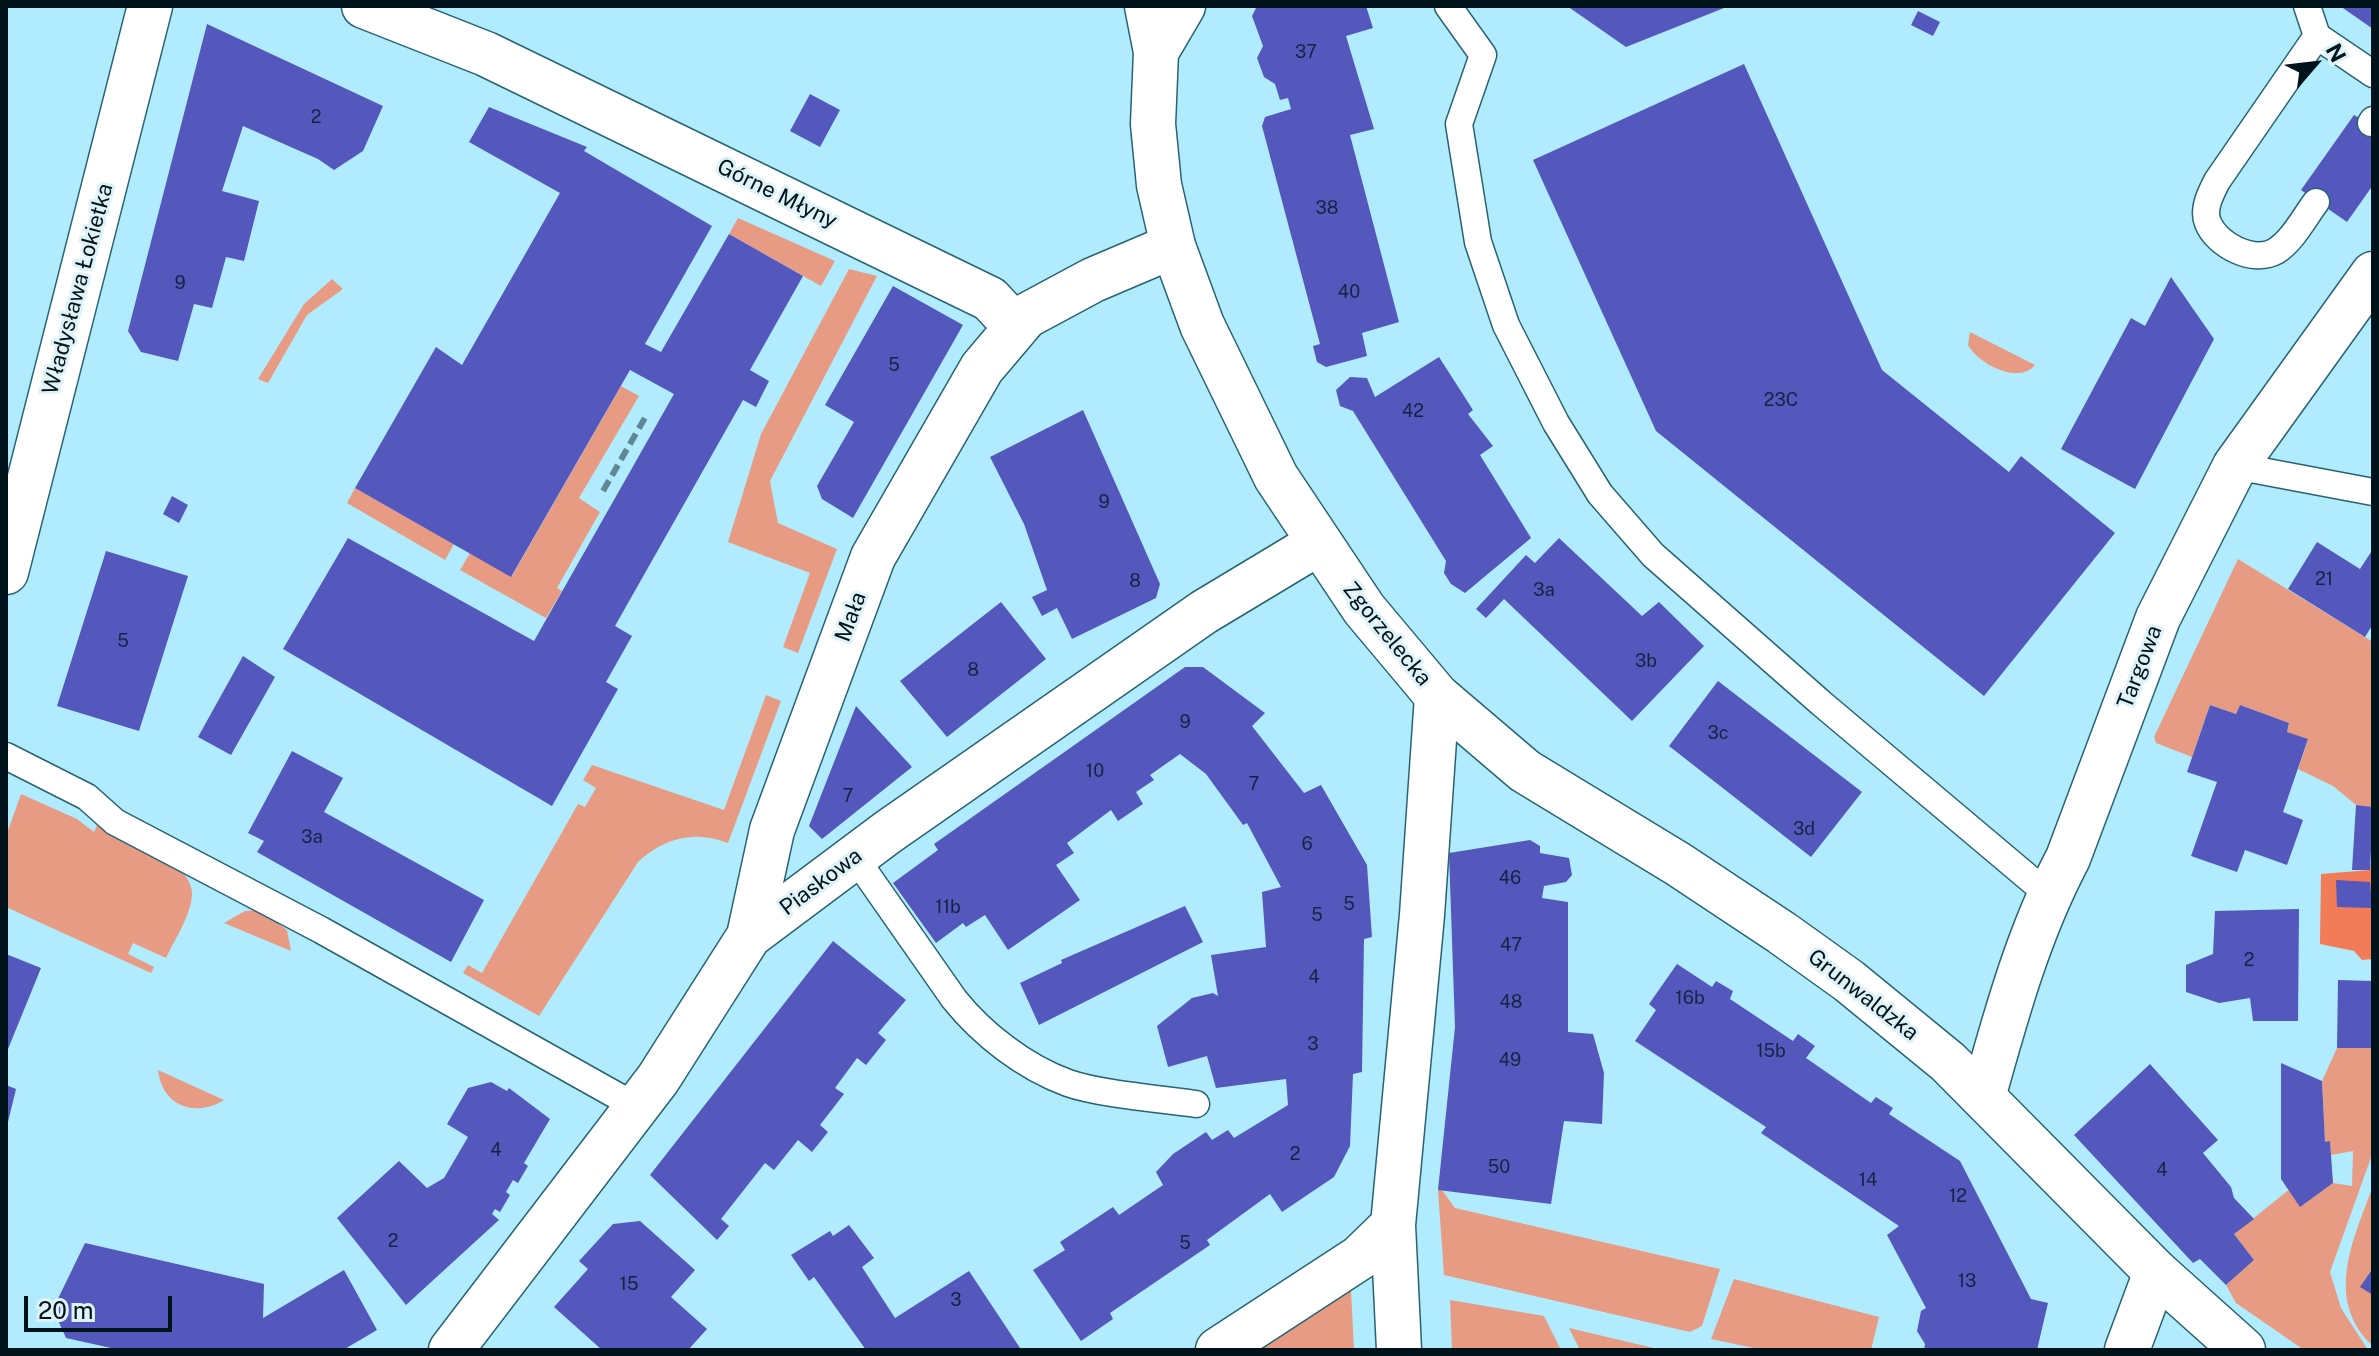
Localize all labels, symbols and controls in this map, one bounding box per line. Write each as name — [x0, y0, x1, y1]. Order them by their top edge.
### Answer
north arrow — [2275, 24, 2355, 104]
text: N — [2321, 39, 2352, 66]
house number: 37 — [1295, 41, 1317, 63]
house number: 2 — [311, 106, 321, 128]
street label: Górne Młyny — [713, 154, 841, 234]
street label: Władysława Łokietka — [37, 181, 119, 397]
house number: 38 — [1316, 197, 1338, 219]
house number: 9 — [174, 272, 186, 294]
house number: 40 — [1338, 281, 1360, 303]
house number: 5 — [888, 354, 900, 376]
house number: 23C — [1764, 389, 1798, 411]
house number: 42 — [1402, 400, 1424, 422]
house number: 9 — [1098, 491, 1110, 513]
house number: 21 — [2315, 568, 2333, 590]
house number: 8 — [1129, 570, 1141, 592]
street label: Zgorzelecka — [1337, 577, 1437, 691]
house number: 3a — [1533, 579, 1555, 601]
street label: Mała — [830, 588, 872, 646]
street label: Targowa — [2112, 622, 2168, 712]
house number: 5 — [117, 630, 129, 652]
house number: 3b — [1635, 650, 1657, 672]
house number: 8 — [967, 659, 979, 681]
house number: 9 — [1179, 711, 1191, 733]
house number: 3c — [1707, 722, 1729, 744]
house number: 10 — [1086, 760, 1104, 782]
house number: 7 — [1249, 773, 1259, 795]
house number: 7 — [843, 785, 853, 807]
house number: 3d — [1793, 818, 1815, 840]
house number: 3a — [301, 826, 323, 848]
house number: 6 — [1301, 833, 1313, 855]
street label: Piaskowa — [775, 843, 867, 921]
house number: 46 — [1499, 867, 1521, 889]
house number: 5 — [1343, 893, 1355, 915]
house number: 11b — [935, 896, 961, 918]
house number: 5 — [1311, 904, 1323, 926]
house number: 47 — [1500, 934, 1522, 956]
street label: Grunwaldzka — [1802, 944, 1924, 1046]
house number: 2 — [2244, 949, 2254, 971]
house number: 4 — [1308, 966, 1320, 988]
house number: 16b — [1675, 987, 1705, 1009]
house number: 48 — [1500, 991, 1522, 1013]
house number: 3 — [1307, 1033, 1319, 1055]
house number: 15b — [1756, 1040, 1786, 1062]
house number: 49 — [1499, 1049, 1521, 1071]
house number: 4 — [490, 1139, 502, 1161]
house number: 2 — [1290, 1143, 1300, 1165]
house number: 50 — [1488, 1156, 1510, 1178]
house number: 4 — [2156, 1159, 2168, 1181]
house number: 14 — [1859, 1169, 1877, 1191]
house number: 12 — [1949, 1185, 1967, 1207]
house number: 2 — [388, 1230, 398, 1252]
house number: 5 — [1179, 1232, 1191, 1254]
house number: 13 — [1958, 1270, 1976, 1292]
house number: 15 — [620, 1273, 638, 1295]
scale bar — [28, 1280, 176, 1330]
house number: 3 — [950, 1289, 962, 1311]
text: 20 m — [38, 1296, 94, 1324]

